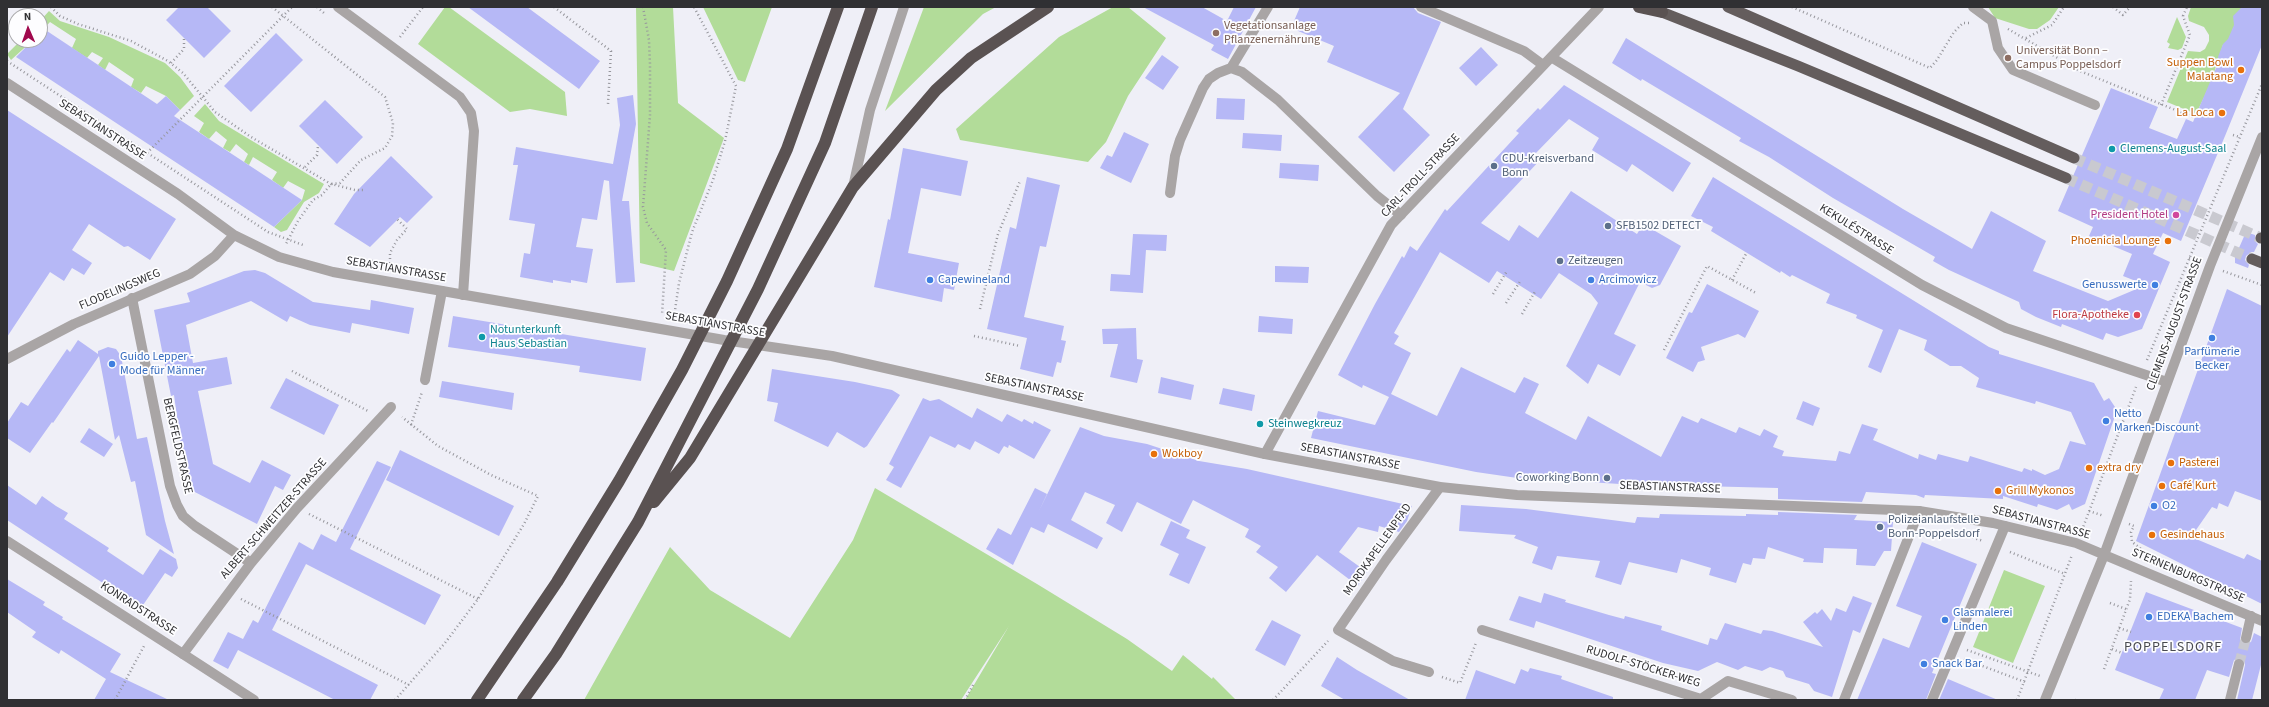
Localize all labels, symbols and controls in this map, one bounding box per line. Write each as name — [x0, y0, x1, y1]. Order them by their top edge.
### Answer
north arrow — [8, 8, 48, 48]
text: N — [24, 9, 32, 24]
place label: Vegetationsanlage Pflanzenernährung — [1224, 19, 1320, 47]
marker: Vegetationsanlage Pflanzenernährung — [1211, 28, 1221, 38]
place label: Universität Bonn – Campus Poppelsdorf — [2016, 44, 2121, 72]
marker: Universität Bonn – Campus Poppelsdorf — [2003, 53, 2013, 63]
place label: Suppen Bowl Malatang — [2167, 56, 2233, 84]
marker: Suppen Bowl Malatang — [2236, 65, 2246, 75]
street label: SEBASTIANSTRASSE — [56, 96, 148, 164]
place label: La Loca — [2176, 106, 2214, 120]
marker: La Loca — [2217, 108, 2227, 118]
street label: CARL-TROLL-STRASSE — [1379, 131, 1463, 221]
place label: Clemens-August-Saal — [2120, 142, 2226, 156]
marker: Clemens-August-Saal — [2107, 144, 2117, 154]
place label: CDU-Kreisverband Bonn — [1502, 152, 1594, 180]
marker: CDU-Kreisverband Bonn — [1489, 161, 1499, 171]
street label: KEKULÉSTRASSE — [1816, 201, 1896, 259]
place label: President Hotel — [2091, 208, 2168, 222]
marker: President Hotel — [2171, 210, 2181, 220]
place label: SFB1502 DETECT — [1616, 219, 1701, 233]
marker: SFB1502 DETECT — [1603, 221, 1613, 231]
place label: Phoenicia Lounge — [2071, 234, 2160, 248]
marker: Phoenicia Lounge — [2163, 236, 2173, 246]
street label: SEBASTIANSTRASSE — [345, 254, 447, 286]
place label: Zeitzeugen — [1568, 254, 1623, 268]
street label: CLEMENS-AUGUST-STRASSE — [2144, 255, 2206, 393]
marker: Zeitzeugen — [1555, 256, 1565, 266]
street label: FLODELINGSWEG — [77, 266, 163, 314]
place label: Capewineland — [938, 273, 1010, 287]
place label: Arcimowicz — [1599, 273, 1657, 287]
marker: Capewineland — [925, 275, 935, 285]
marker: Arcimowicz — [1586, 275, 1596, 285]
place label: Genusswerte — [2082, 278, 2147, 292]
marker: Genusswerte — [2150, 280, 2160, 290]
place label: Flora-Apotheke — [2052, 308, 2129, 322]
street label: SEBASTIANSTRASSE — [664, 309, 766, 341]
marker: Flora-Apotheke — [2132, 310, 2142, 320]
place label: Notunterkunft Haus Sebastian — [490, 323, 567, 351]
marker: Notunterkunft Haus Sebastian — [477, 332, 487, 342]
marker: Parfümerie Becker — [2207, 333, 2217, 343]
place label: Parfümerie Becker — [2184, 345, 2240, 373]
place label: Guido Lepper - Mode für Männer — [120, 350, 205, 378]
marker: Guido Lepper - Mode für Männer — [107, 359, 117, 369]
street label: SEBASTIANSTRASSE — [983, 370, 1085, 406]
street label: BERGFELDSTRASSE — [159, 397, 195, 495]
place label: Netto Marken-Discount — [2114, 407, 2199, 435]
marker: Netto Marken-Discount — [2101, 416, 2111, 426]
place label: Steinwegkreuz — [1268, 417, 1342, 431]
marker: Steinwegkreuz — [1255, 419, 1265, 429]
street label: SEBASTIANSTRASSE — [1299, 440, 1401, 474]
place label: Wokboy — [1162, 447, 1203, 461]
marker: Wokboy — [1149, 449, 1159, 459]
street label: ALBERT-SCHWEITZER-STRASSE — [218, 456, 330, 582]
place label: Pasterei — [2179, 456, 2219, 470]
marker: Pasterei — [2166, 458, 2176, 468]
place label: extra dry — [2097, 461, 2141, 475]
marker: extra dry — [2084, 463, 2094, 473]
place label: Coworking Bonn — [1516, 471, 1599, 485]
marker: Coworking Bonn — [1602, 473, 1612, 483]
street label: SEBASTIANSTRASSE — [1619, 479, 1721, 497]
place label: Café Kurt — [2170, 479, 2216, 493]
marker: Café Kurt — [2157, 481, 2167, 491]
place label: Grill Mykonos — [2006, 484, 2074, 498]
marker: Grill Mykonos — [1993, 486, 2003, 496]
place label: O2 — [2162, 499, 2176, 513]
street label: MORDKAPELLENPFAD — [1341, 501, 1415, 599]
marker: O2 — [2149, 501, 2159, 511]
street label: SEBASTIANSTRASSE — [1990, 503, 2092, 543]
place label: Polizeianlaufstelle Bonn-Poppelsdorf — [1888, 513, 1980, 541]
marker: Polizeianlaufstelle Bonn-Poppelsdorf — [1875, 522, 1885, 532]
place label: Gesindehaus — [2160, 528, 2225, 542]
marker: Gesindehaus — [2147, 530, 2157, 540]
street label: STERNENBURGSTRASSE — [2129, 546, 2247, 606]
street label: KONRADSTRASSE — [97, 579, 179, 639]
place label: Glasmalerei Linden — [1953, 606, 2012, 634]
place label: EDEKA Bachem — [2157, 610, 2234, 624]
marker: EDEKA Bachem — [2144, 612, 2154, 622]
marker: Glasmalerei Linden — [1940, 615, 1950, 625]
district label: POPPELSDORF — [2124, 640, 2222, 656]
street label: RUDOLF-STÖCKER-WEG — [1584, 643, 1702, 691]
place label: Snack Bar — [1932, 657, 1982, 671]
marker: Snack Bar — [1919, 659, 1929, 669]

